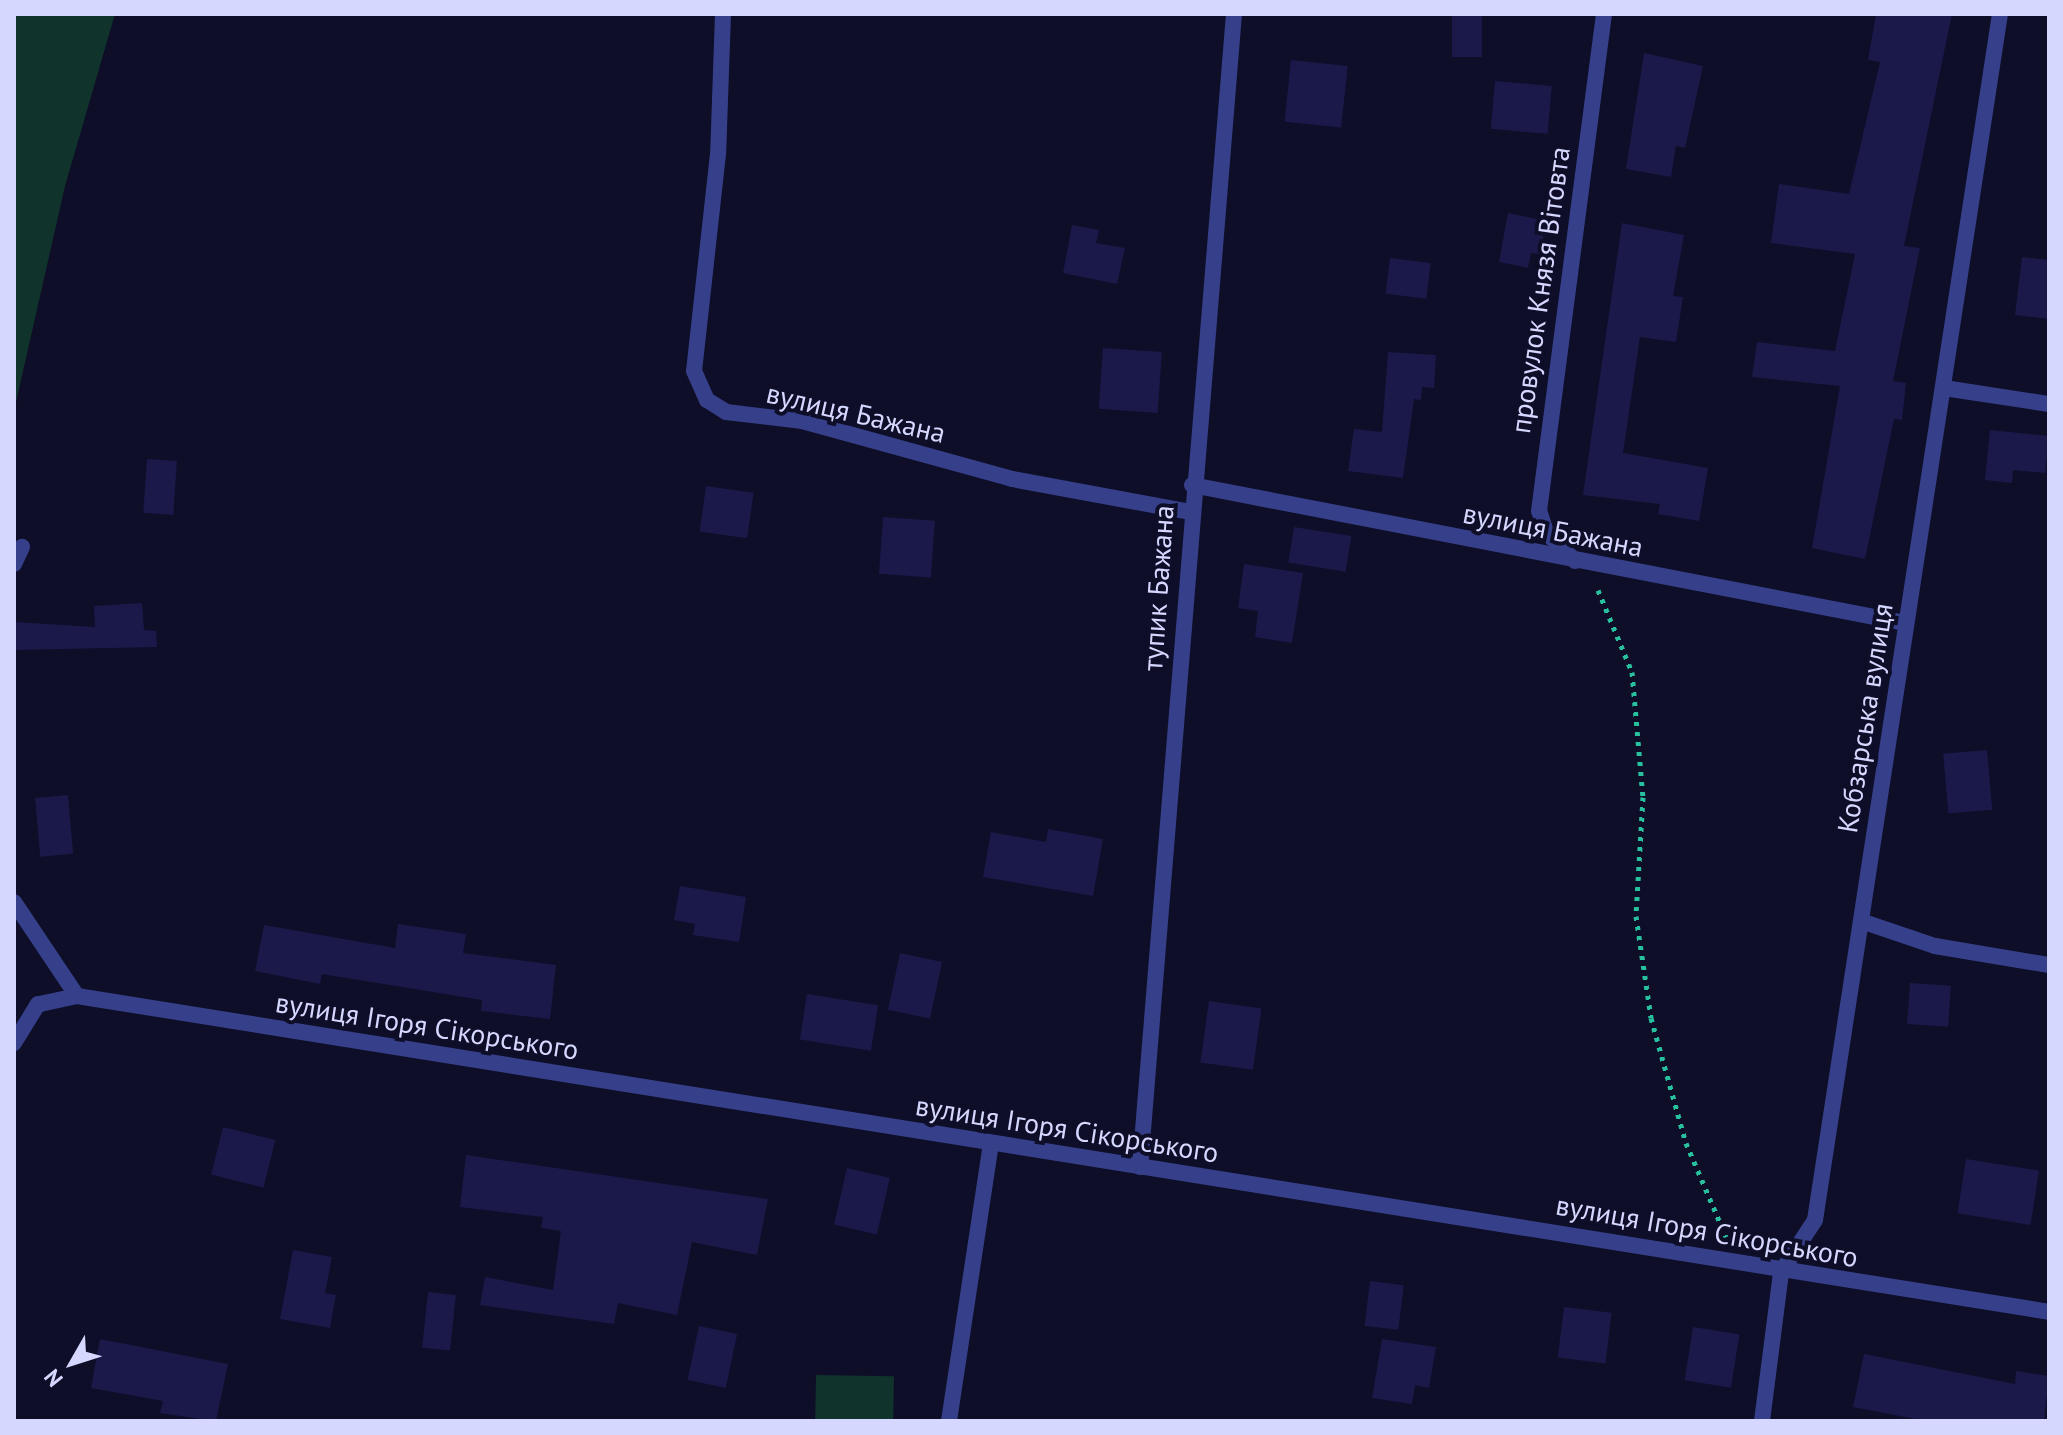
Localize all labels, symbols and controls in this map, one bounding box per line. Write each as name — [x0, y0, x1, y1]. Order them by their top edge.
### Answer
street label: провулок Князя Вітовта — [1503, 145, 1577, 435]
street label: вулиця Бажана — [763, 376, 949, 450]
street label: вулиця Бажана — [1460, 496, 1646, 564]
street label: тупик Бажана — [1135, 504, 1181, 672]
street label: Кобзарська вулиця — [1830, 601, 1900, 835]
street label: вулиця Ігоря Сікорського — [273, 985, 581, 1067]
street label: вулиця Ігоря Сікорського — [913, 1088, 1221, 1170]
street label: вулиця Ігоря Сікорського — [1553, 1188, 1861, 1274]
north arrow — [32, 1323, 112, 1403]
text: N — [38, 1364, 69, 1393]

